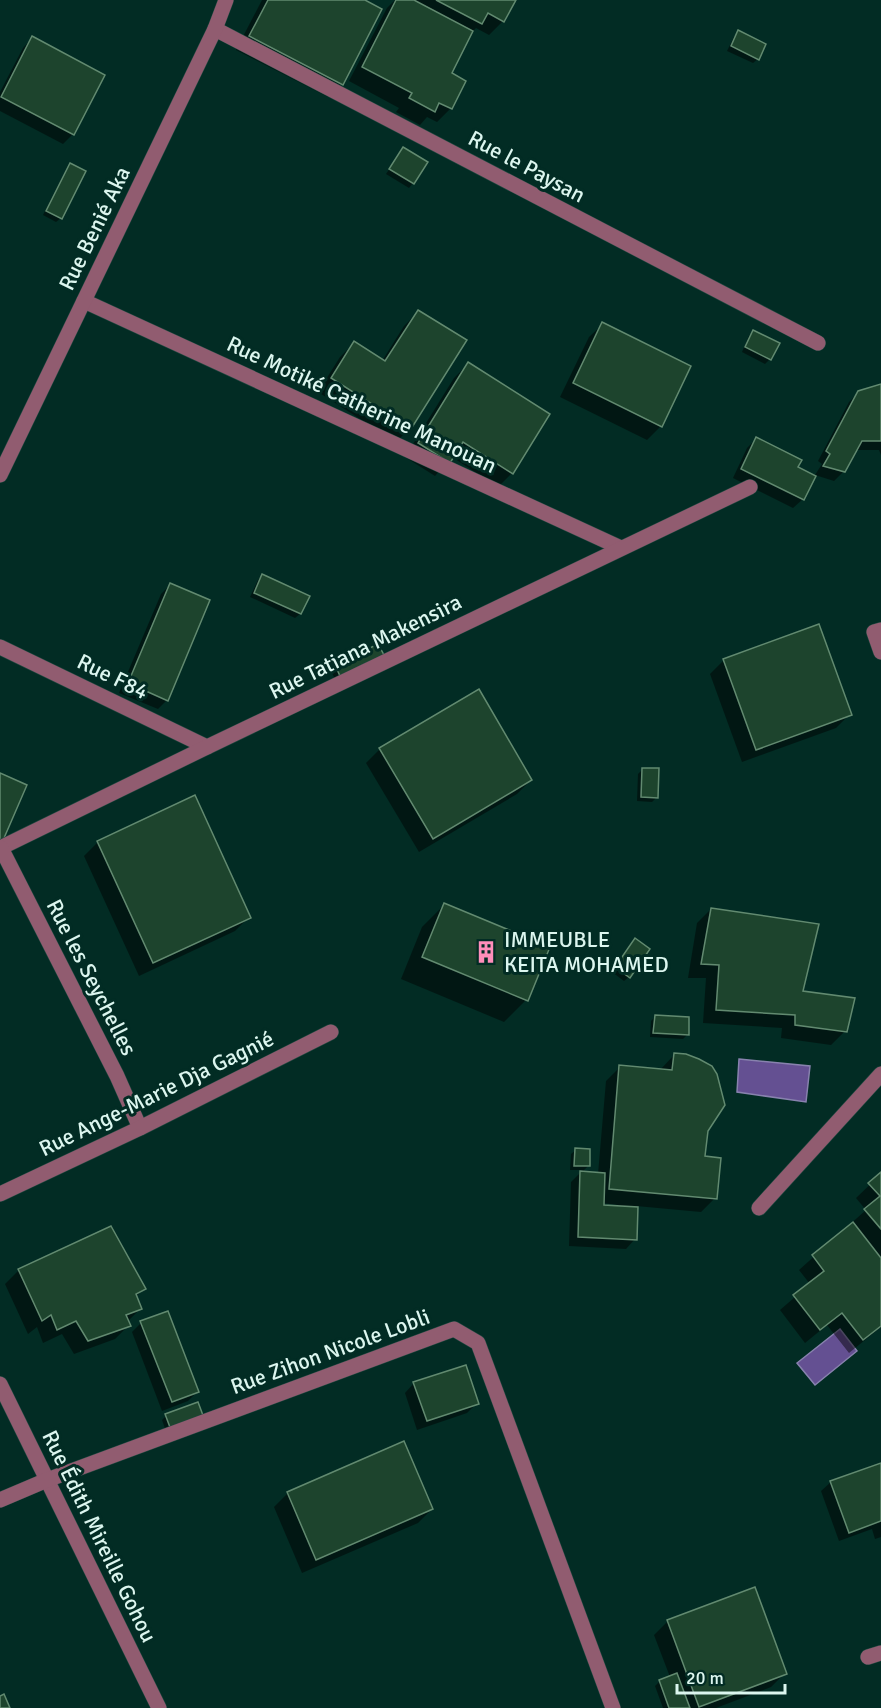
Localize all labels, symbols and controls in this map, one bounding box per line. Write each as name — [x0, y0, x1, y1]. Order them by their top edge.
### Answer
street label: Rue le Paysan — [464, 124, 590, 209]
street label: Rue Benié Aka — [53, 162, 136, 295]
street label: Rue Motiké Catherine Manouan — [223, 330, 501, 479]
street label: Rue Tatiana Makensira — [265, 588, 466, 705]
street label: Rue F84 — [73, 648, 153, 705]
street label: Rue les Seychelles — [41, 895, 143, 1060]
place label: IMMEUBLE KEITA MOHAMED — [504, 926, 669, 978]
building icon: IMMEUBLE KEITA MOHAMED — [473, 939, 499, 965]
street label: Rue Ange-Marie Dja Gagnié — [34, 1025, 278, 1162]
street label: Rue Zihon Nicole Lobli — [227, 1303, 434, 1400]
street label: Rue Édith Mireille Gohou — [36, 1426, 163, 1647]
scale bar — [677, 1657, 785, 1695]
text: 20 m — [686, 1667, 724, 1689]

